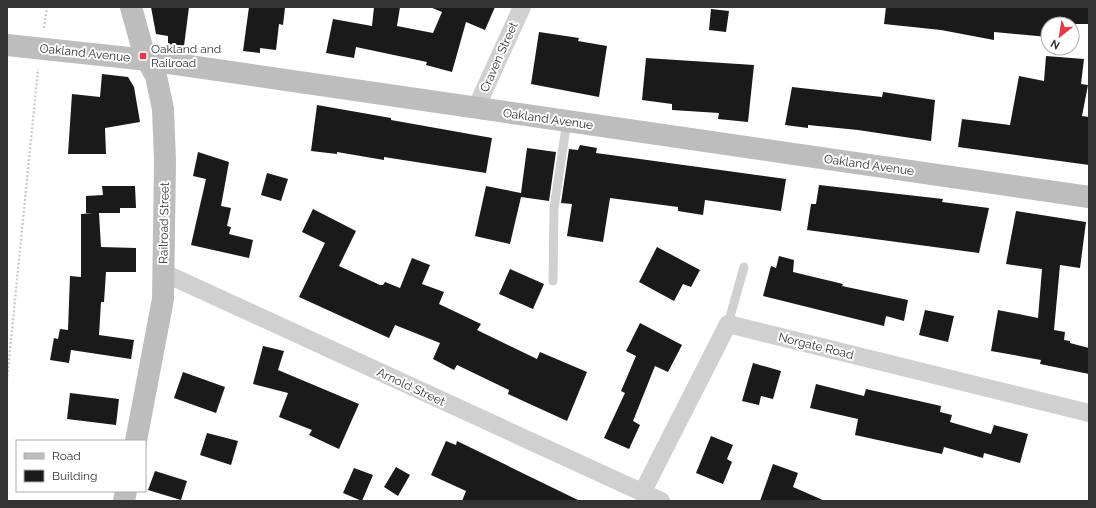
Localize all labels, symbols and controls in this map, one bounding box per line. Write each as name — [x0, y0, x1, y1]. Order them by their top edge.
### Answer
north arrow — [1040, 16, 1080, 56]
street label: Craven Street — [477, 20, 521, 94]
text: N — [1048, 36, 1062, 52]
street label: Oakland Avenue — [39, 41, 131, 65]
place label: Oakland and Railroad — [151, 42, 221, 70]
marker: Oakland and Railroad — [138, 51, 148, 61]
street label: Oakland Avenue — [502, 106, 594, 132]
street label: Oakland Avenue — [823, 152, 915, 178]
street label: Railroad Street — [156, 182, 172, 264]
street label: Norgate Road — [777, 330, 855, 362]
street label: Arnold Street — [375, 365, 447, 409]
legend — [16, 440, 146, 492]
text: Road — [52, 449, 81, 463]
text: Building — [52, 469, 98, 483]

